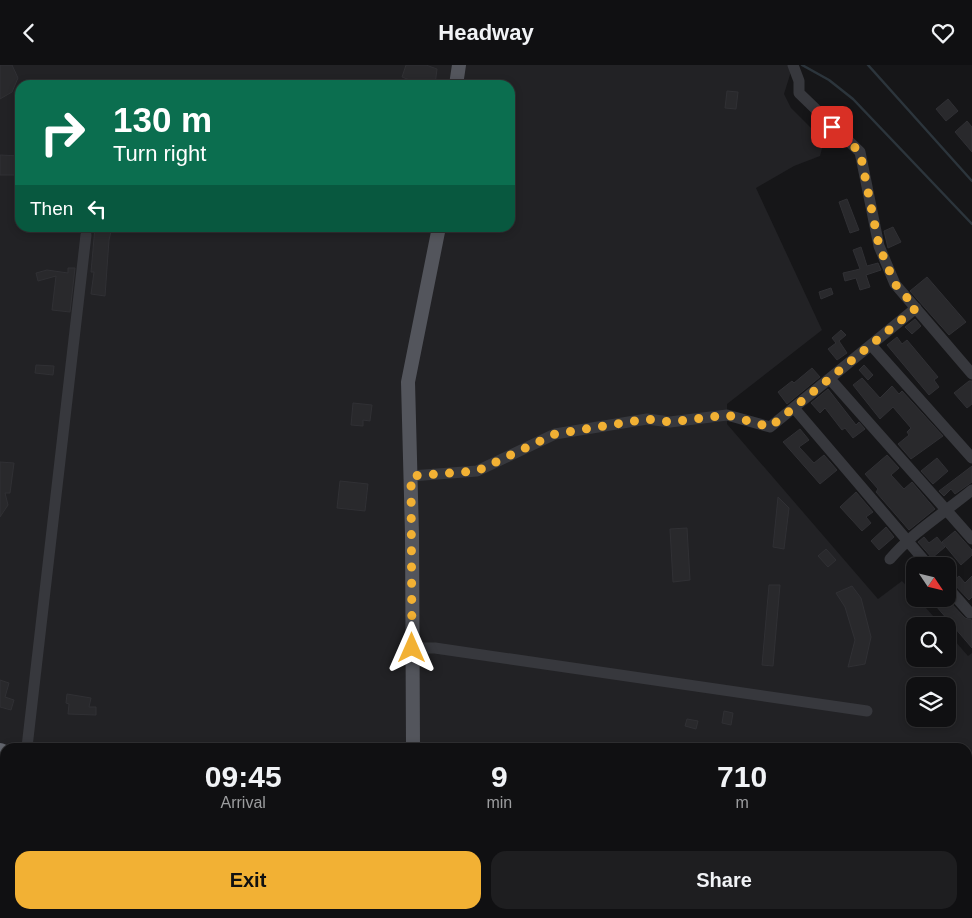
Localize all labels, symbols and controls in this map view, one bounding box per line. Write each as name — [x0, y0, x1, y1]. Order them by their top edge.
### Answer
icon: back — [15, 19, 43, 47]
icon: heart — [929, 19, 957, 47]
text: Headway — [438, 20, 534, 45]
icon: right — [30, 100, 95, 165]
text: 130 m — [113, 100, 212, 139]
pin — [811, 106, 853, 148]
icon: arrive — [818, 113, 846, 141]
text: Turn right — [113, 141, 206, 166]
icon: left — [83, 195, 111, 223]
text: Then — [30, 198, 73, 219]
north arrow — [906, 557, 956, 607]
map controls — [906, 557, 956, 727]
button: search — [906, 617, 956, 667]
position arrow — [385, 621, 437, 673]
button: layers — [906, 677, 956, 727]
text: 09:45 — [205, 760, 282, 793]
text: 9 — [491, 760, 508, 793]
text: 710 — [717, 760, 767, 793]
text: Arrival — [221, 794, 266, 811]
text: min — [486, 794, 512, 811]
text: m — [735, 794, 749, 811]
button: Exit — [15, 851, 481, 909]
button: Share — [491, 851, 957, 909]

